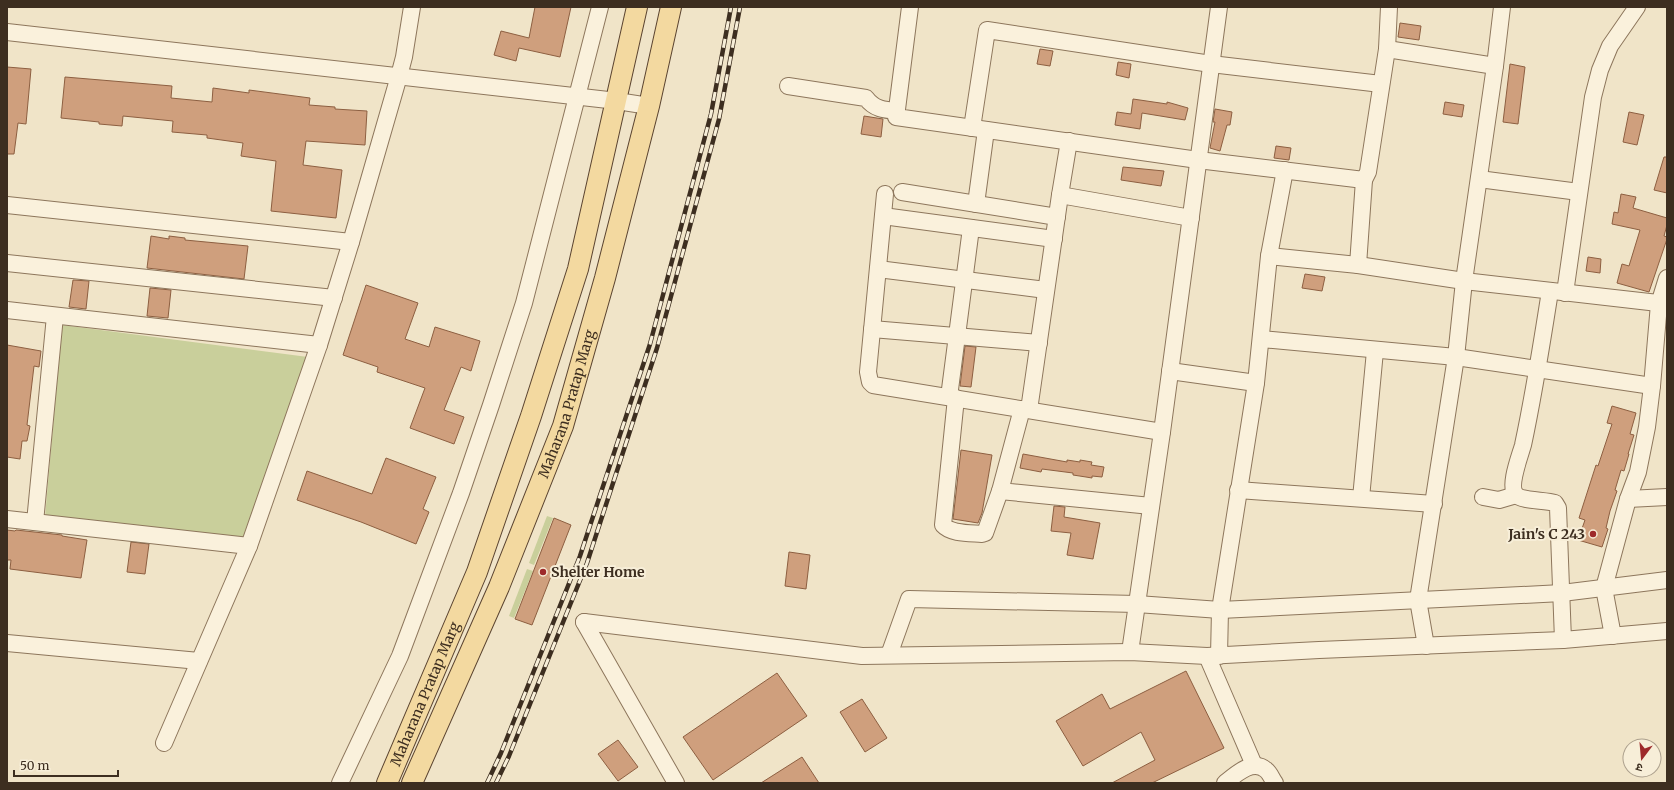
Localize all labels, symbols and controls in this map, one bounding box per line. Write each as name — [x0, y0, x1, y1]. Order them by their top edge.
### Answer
street label: Maharana Pratap Marg — [534, 327, 599, 481]
place label: Jain's C 243 — [1507, 525, 1585, 543]
marker: Jain's C 243 — [1588, 529, 1598, 539]
place label: Shelter Home — [551, 563, 645, 581]
marker: Shelter Home — [538, 567, 548, 577]
street label: Maharana Pratap Marg — [386, 618, 464, 769]
north arrow — [1622, 738, 1662, 778]
scale bar — [14, 752, 118, 778]
text: 50 m — [20, 758, 49, 773]
text: उ — [1634, 760, 1644, 775]

